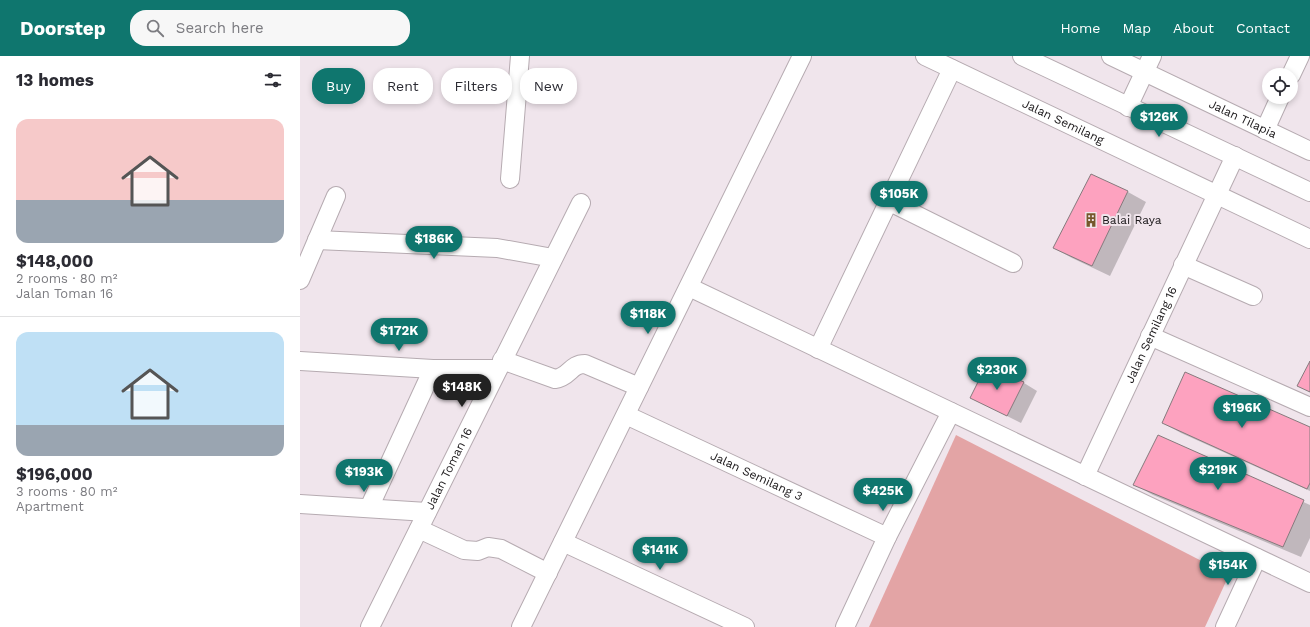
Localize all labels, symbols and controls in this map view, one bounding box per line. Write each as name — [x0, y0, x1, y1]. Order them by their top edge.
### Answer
search box — [130, 10, 410, 46]
text: Doorstep — [20, 17, 106, 40]
icon: search — [144, 17, 166, 39]
text: Search here — [176, 19, 264, 37]
text: Home — [1060, 20, 1100, 36]
text: Map — [1122, 20, 1151, 36]
text: About — [1173, 20, 1214, 36]
text: Contact — [1236, 20, 1290, 36]
chip: Buy — [312, 68, 365, 104]
chip: Rent — [373, 68, 433, 104]
chip: Filters — [441, 68, 512, 104]
chip: New — [520, 68, 577, 104]
map controls — [1262, 68, 1298, 104]
button: locate — [1262, 68, 1298, 104]
icon: filters — [262, 69, 284, 91]
text: 13 homes — [16, 70, 94, 90]
street label: Jalan Semilang — [1020, 96, 1107, 147]
street label: Jalan Tilapia — [1207, 97, 1279, 141]
pin: $126K — [1131, 104, 1187, 138]
text: $126K — [1140, 109, 1178, 124]
icon: home — [114, 145, 186, 217]
pin: $105K — [871, 181, 927, 215]
text: $105K — [880, 186, 918, 201]
building icon: Balai Raya — [1083, 212, 1099, 228]
place label: Balai Raya — [1102, 213, 1162, 227]
pin: $186K — [406, 226, 462, 260]
text: $186K — [414, 231, 454, 246]
text: $148,000 — [16, 251, 93, 271]
text: 2 rooms · 80 m² — [16, 271, 117, 286]
street label: Jalan Semilang 16 — [1123, 284, 1180, 385]
text: Jalan Toman 16 — [16, 286, 113, 301]
pin: $118K — [620, 301, 676, 335]
text: $118K — [630, 306, 666, 321]
pin: $172K — [371, 318, 427, 352]
text: $172K — [380, 323, 418, 338]
pin: $230K — [969, 357, 1025, 391]
icon: home — [114, 358, 186, 430]
text: $230K — [976, 362, 1018, 377]
pin: $148K — [434, 374, 490, 408]
text: $148K — [442, 379, 482, 394]
pin: $196K — [1214, 395, 1270, 429]
text: $196K — [1223, 400, 1261, 415]
street label: Jalan Toman 16 — [423, 425, 475, 512]
street label: Jalan Semilang 3 — [708, 448, 805, 504]
pin: $219K — [1190, 457, 1246, 491]
pin: $193K — [336, 459, 392, 493]
text: $219K — [1199, 462, 1237, 477]
text: $196,000 — [16, 464, 93, 484]
text: $193K — [345, 464, 383, 479]
pin: $425K — [855, 478, 911, 512]
text: $425K — [863, 483, 903, 498]
text: 3 rooms · 80 m² — [16, 484, 117, 499]
text: Apartment — [16, 499, 84, 514]
pin: $141K — [632, 537, 688, 571]
text: $141K — [642, 542, 678, 557]
pin: $154K — [1200, 552, 1256, 586]
text: $154K — [1209, 557, 1247, 572]

